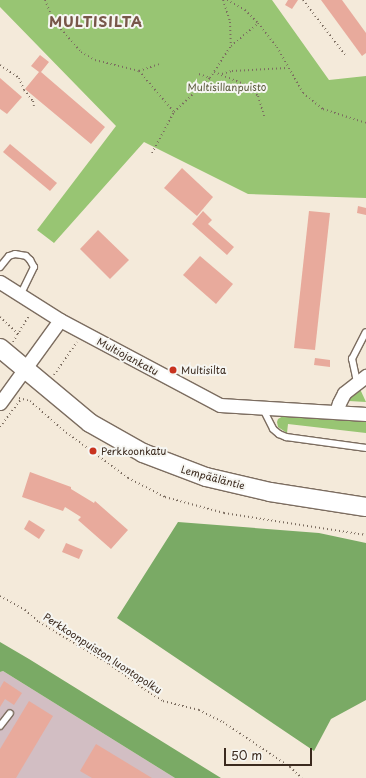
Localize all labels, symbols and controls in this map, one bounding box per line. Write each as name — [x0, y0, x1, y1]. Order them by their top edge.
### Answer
district label: MULTISILTA — [49, 14, 143, 30]
park label: Multisillanpuisto — [188, 81, 266, 93]
street label: Multiojankatu — [95, 335, 161, 377]
place label: Multisilta — [181, 364, 226, 376]
marker: Multisilta — [168, 365, 178, 375]
place label: Perkkoonkatu — [101, 445, 166, 457]
marker: Perkkoonkatu — [88, 446, 98, 456]
street label: Lempääläntie — [180, 463, 246, 491]
street label: Perkkoonpuiston luontopolku — [41, 610, 165, 696]
scale bar — [226, 740, 314, 766]
text: 50 m — [231, 746, 262, 764]

